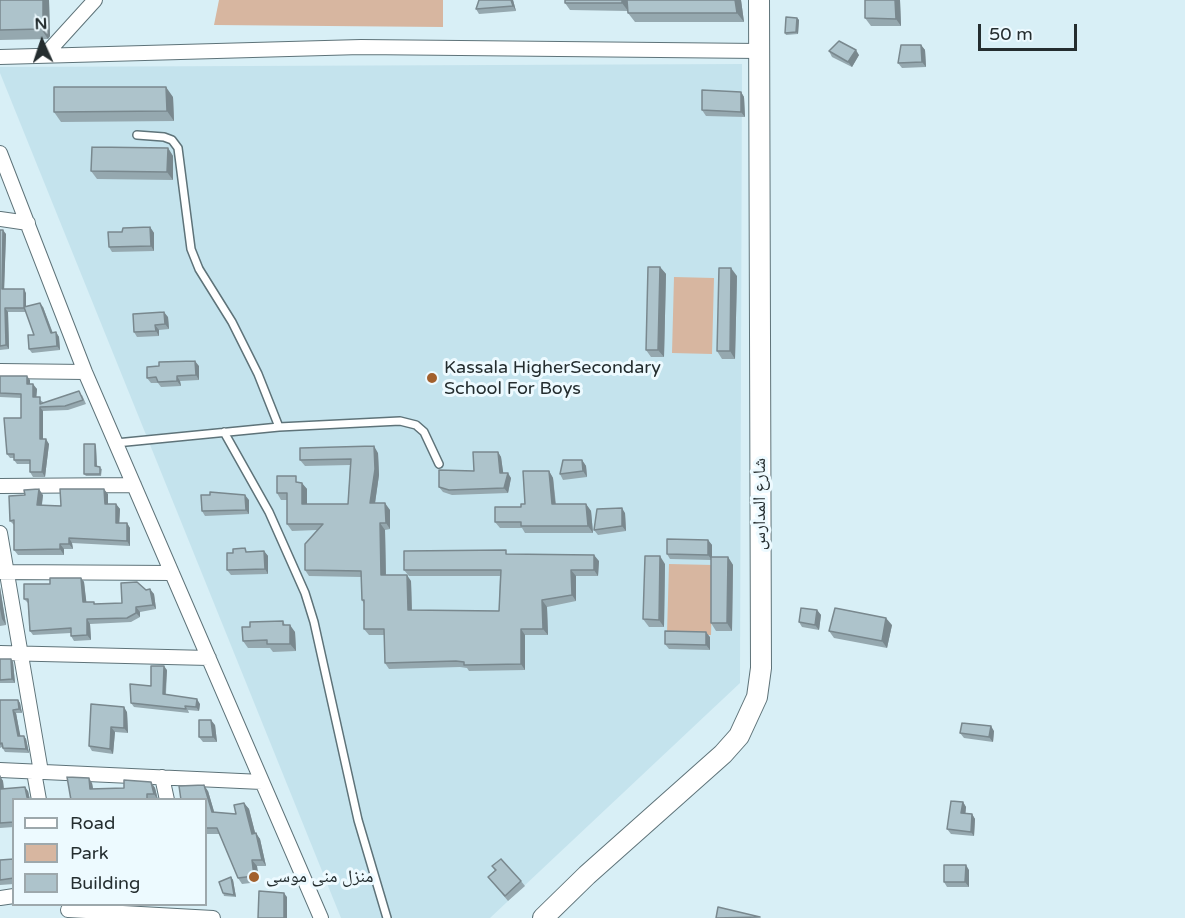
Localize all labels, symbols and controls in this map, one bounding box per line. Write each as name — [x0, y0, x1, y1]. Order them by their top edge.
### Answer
north arrow — [12, 12, 72, 72]
scale bar — [981, 12, 1080, 50]
text: N — [34, 14, 48, 34]
text: 50 m — [989, 23, 1033, 45]
place label: Kassala HigherSecondary School For Boys — [444, 357, 661, 400]
marker: Kassala HigherSecondary School For Boys — [425, 371, 439, 385]
street label: شارع المدارس — [749, 458, 771, 550]
legend — [12, 798, 207, 906]
text: Road — [70, 812, 115, 834]
text: Park — [70, 842, 108, 864]
place label: منزل منى موسى — [266, 866, 373, 888]
marker: منزل منى موسى — [247, 870, 261, 884]
text: Building — [70, 872, 140, 894]

